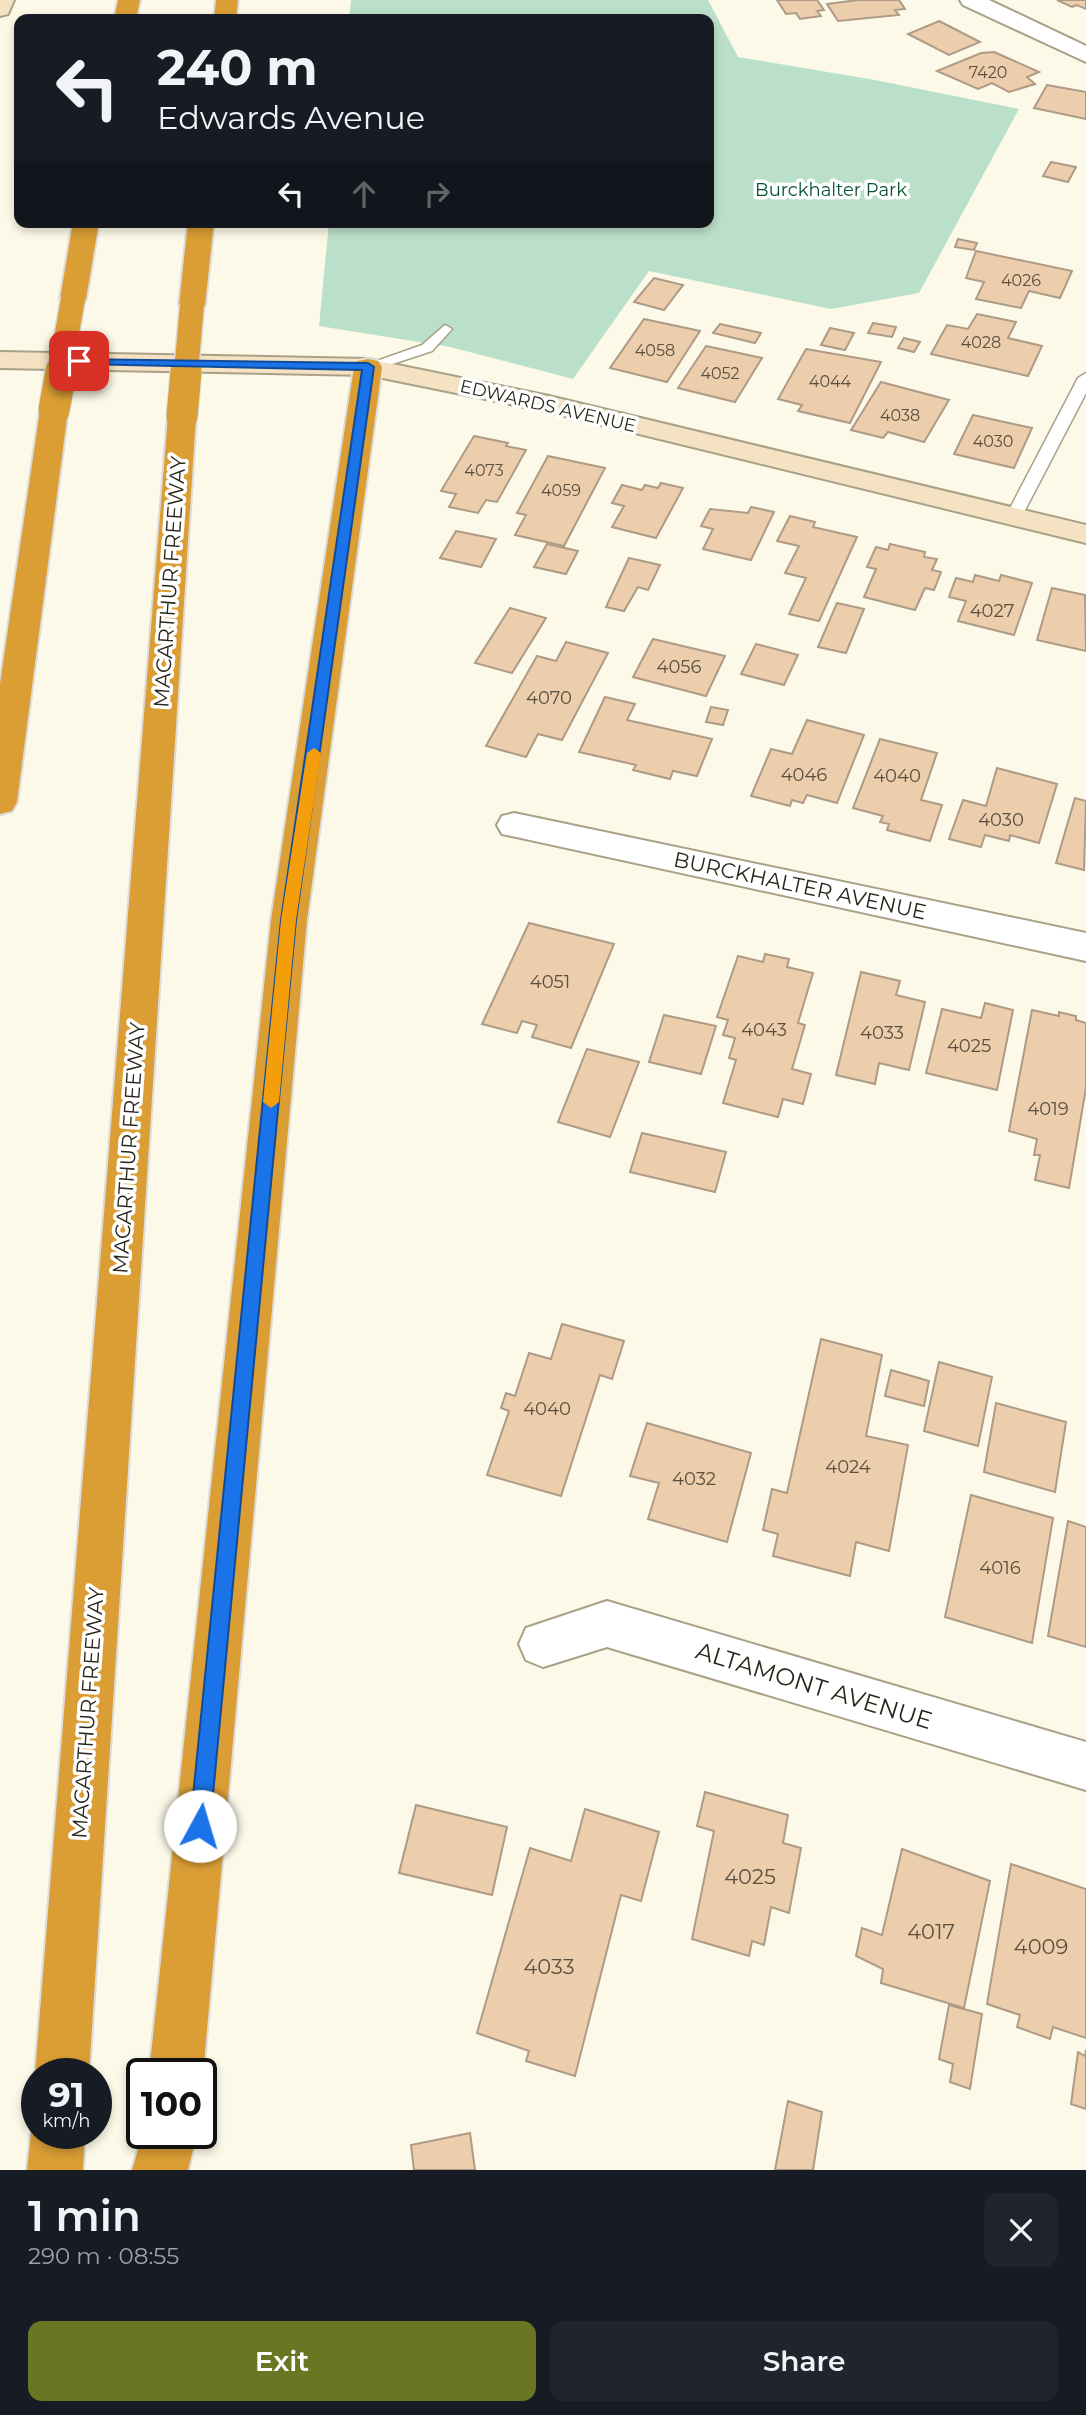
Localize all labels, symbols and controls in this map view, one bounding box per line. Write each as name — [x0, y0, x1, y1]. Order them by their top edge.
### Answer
text: 240 m — [157, 38, 318, 97]
icon: left — [42, 42, 133, 133]
house number: 7420 — [969, 63, 1007, 82]
text: Edwards Avenue — [157, 98, 425, 137]
icon: left — [272, 175, 310, 213]
icon: ahead — [345, 175, 383, 213]
icon: right — [418, 175, 456, 213]
park label: Burckhalter Park — [755, 179, 907, 201]
house number: 4026 — [1001, 271, 1041, 290]
pin — [49, 331, 109, 391]
house number: 4028 — [961, 333, 1001, 352]
house number: 4058 — [635, 341, 675, 360]
icon: arrive — [60, 342, 98, 380]
house number: 4052 — [700, 364, 740, 383]
house number: 4044 — [809, 372, 852, 391]
street label: EDWARDS AVENUE — [458, 375, 638, 437]
house number: 4038 — [880, 406, 920, 425]
house number: 4030 — [973, 432, 1013, 451]
street label: MACARTHUR FREEWAY — [148, 455, 191, 709]
house number: 4073 — [464, 461, 504, 480]
house number: 4059 — [541, 481, 581, 500]
house number: 4027 — [970, 600, 1014, 622]
house number: 4056 — [657, 656, 702, 678]
house number: 4070 — [526, 687, 572, 709]
house number: 4046 — [781, 764, 827, 786]
house number: 4040 — [873, 765, 921, 787]
house number: 4030 — [978, 809, 1024, 831]
street label: BURCKHALTER AVENUE — [672, 847, 929, 925]
house number: 4051 — [530, 971, 570, 993]
house number: 4043 — [741, 1019, 787, 1041]
street label: MACARTHUR FREEWAY — [107, 1021, 150, 1275]
house number: 4033 — [860, 1022, 904, 1044]
house number: 4025 — [947, 1035, 991, 1057]
house number: 4019 — [1027, 1098, 1069, 1120]
house number: 4040 — [523, 1398, 571, 1420]
house number: 4024 — [825, 1456, 871, 1478]
house number: 4032 — [672, 1468, 716, 1490]
house number: 4016 — [979, 1557, 1021, 1579]
street label: MACARTHUR FREEWAY — [66, 1586, 109, 1840]
street label: ALTAMONT AVENUE — [692, 1636, 936, 1735]
position arrow — [163, 1789, 237, 1863]
house number: 4025 — [724, 1864, 776, 1889]
house number: 4017 — [907, 1919, 955, 1944]
house number: 4009 — [1014, 1934, 1068, 1959]
house number: 4033 — [523, 1954, 575, 1979]
speed limit sign: 100 — [126, 2058, 217, 2149]
text: 91 — [49, 2073, 84, 2116]
text: km/h — [42, 2110, 91, 2132]
text: 1 min — [28, 2190, 141, 2242]
button: close — [984, 2193, 1058, 2267]
text: 290 m · 08:55 — [28, 2242, 179, 2270]
button: Exit — [28, 2321, 536, 2401]
button: Share — [550, 2321, 1058, 2401]

